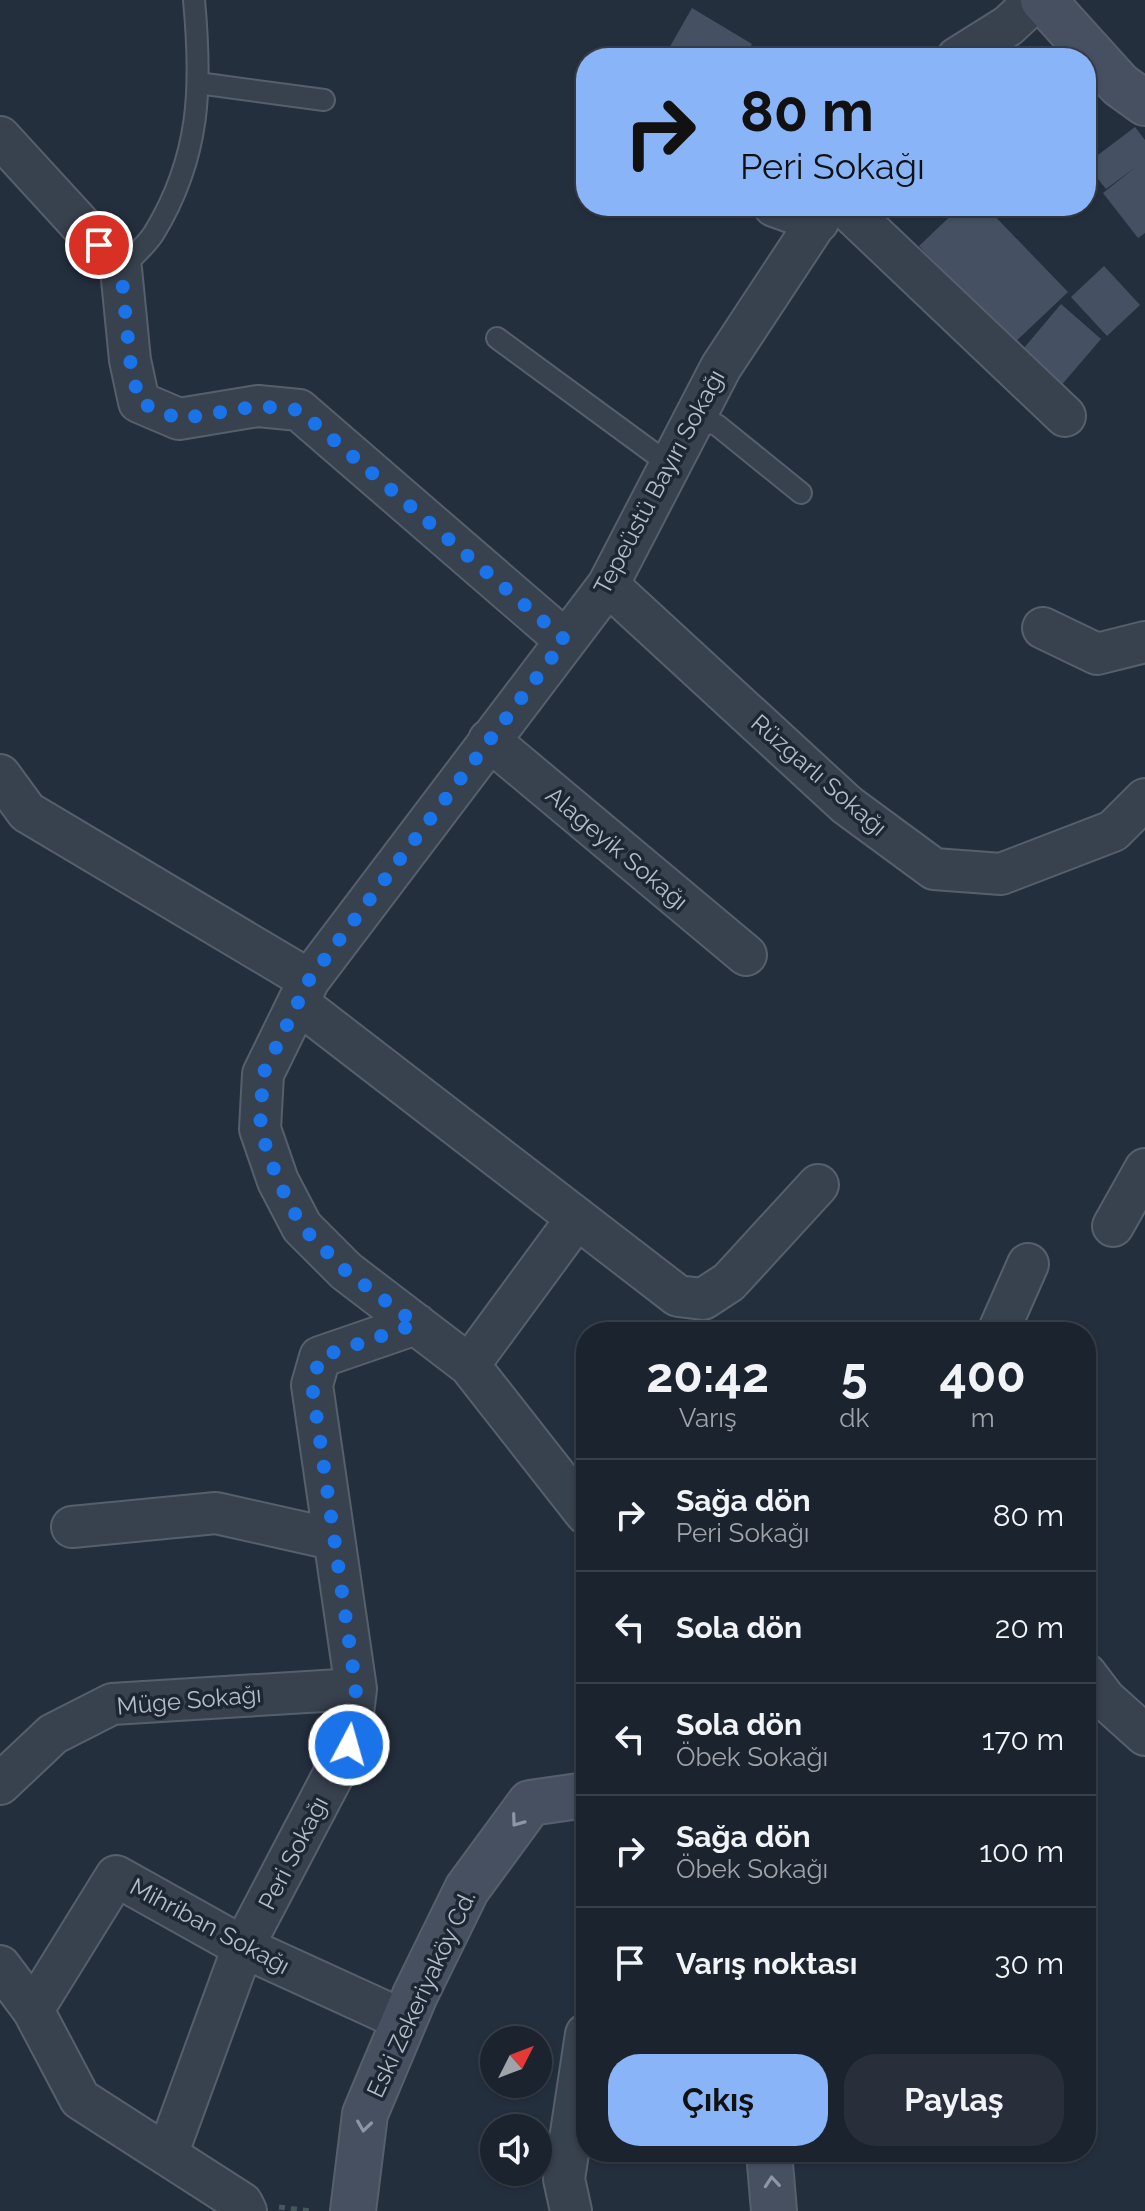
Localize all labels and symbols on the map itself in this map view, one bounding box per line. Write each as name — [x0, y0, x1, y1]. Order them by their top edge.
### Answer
pin — [65, 211, 133, 279]
street label: Tepeüstü Bayırı Sokağı — [587, 365, 731, 599]
street label: Rüzgarlı Sokağı — [745, 708, 893, 842]
street label: Alageyik Sokağı — [540, 780, 694, 916]
street label: Müge Sokağı — [116, 1679, 262, 1721]
position arrow — [307, 1703, 391, 1787]
street label: Peri Sokağı — [252, 1792, 334, 1914]
one-way arrow — [513, 1812, 527, 1826]
street label: Mihriban Sokağı — [125, 1872, 295, 1980]
street label: Eski Zekeriyaköy Cd. — [360, 1886, 482, 2102]
north arrow — [480, 2026, 552, 2098]
one-way arrow — [356, 2119, 373, 2133]
one-way arrow — [763, 2175, 780, 2188]

